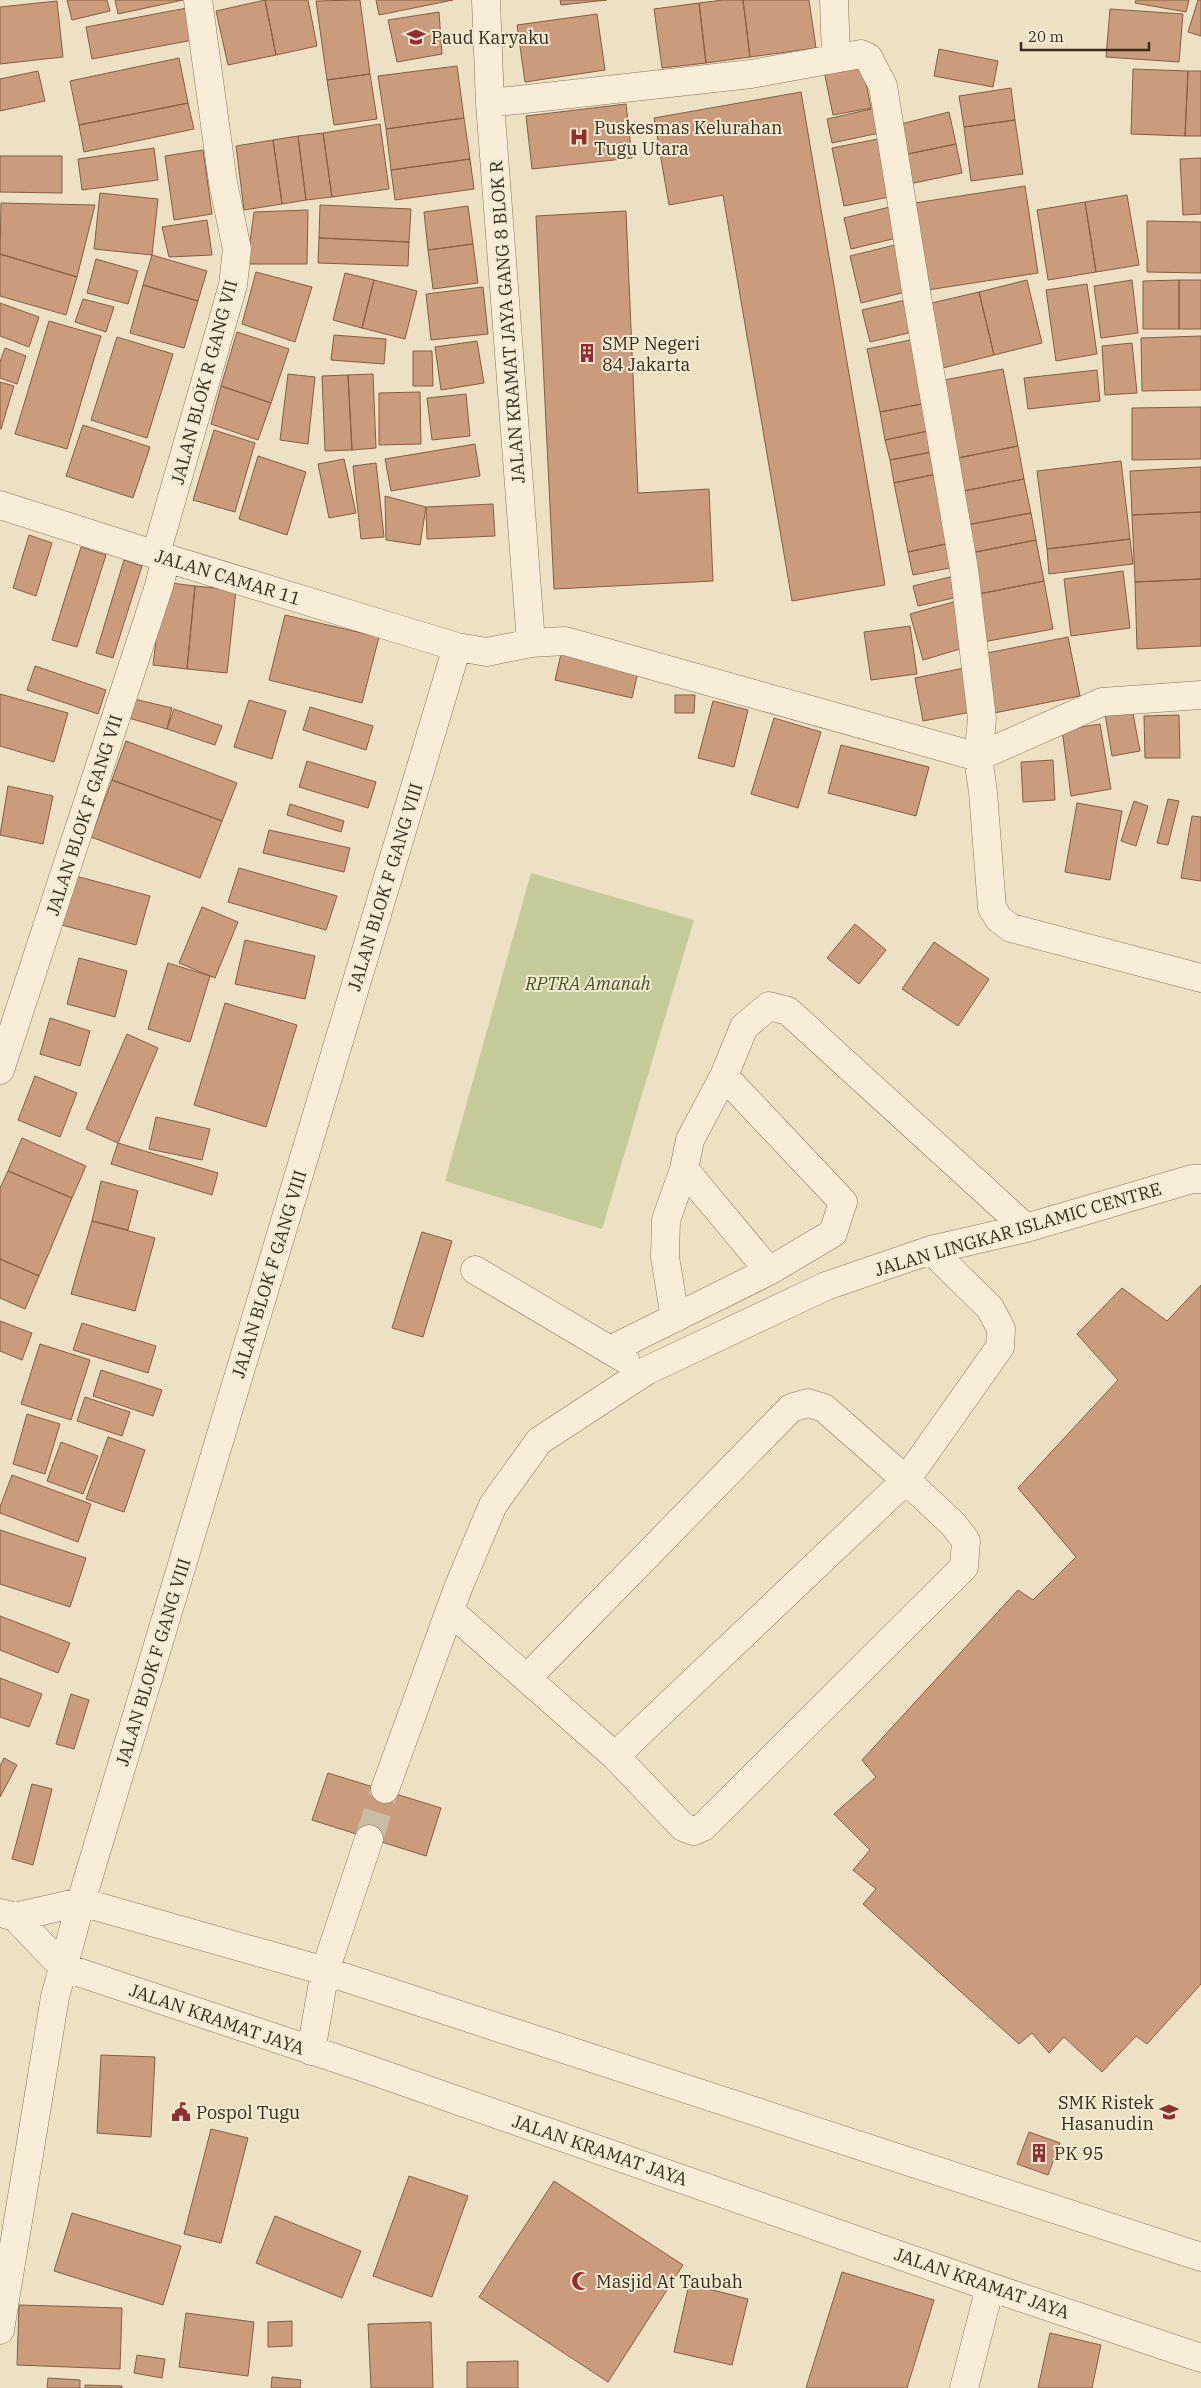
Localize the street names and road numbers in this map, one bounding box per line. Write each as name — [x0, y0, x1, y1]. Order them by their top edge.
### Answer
street label: JALAN KRAMAT JAYA GANG 8 BLOK R — [484, 160, 530, 484]
street label: JALAN BLOK R GANG VII — [166, 277, 242, 487]
street label: JALAN CAMAR 11 — [152, 544, 304, 610]
street label: JALAN BLOK F GANG VII — [41, 712, 127, 918]
street label: JALAN BLOK F GANG VIII — [342, 780, 428, 994]
street label: JALAN BLOK F GANG VIII — [226, 1167, 312, 1381]
street label: JALAN LINGKAR ISLAMIC CENTRE — [872, 1177, 1164, 1281]
street label: JALAN BLOK F GANG VIII — [110, 1555, 196, 1769]
street label: JALAN KRAMAT JAYA — [126, 1978, 308, 2060]
street label: JALAN KRAMAT JAYA — [509, 2109, 691, 2191]
street label: JALAN KRAMAT JAYA — [891, 2242, 1073, 2324]

